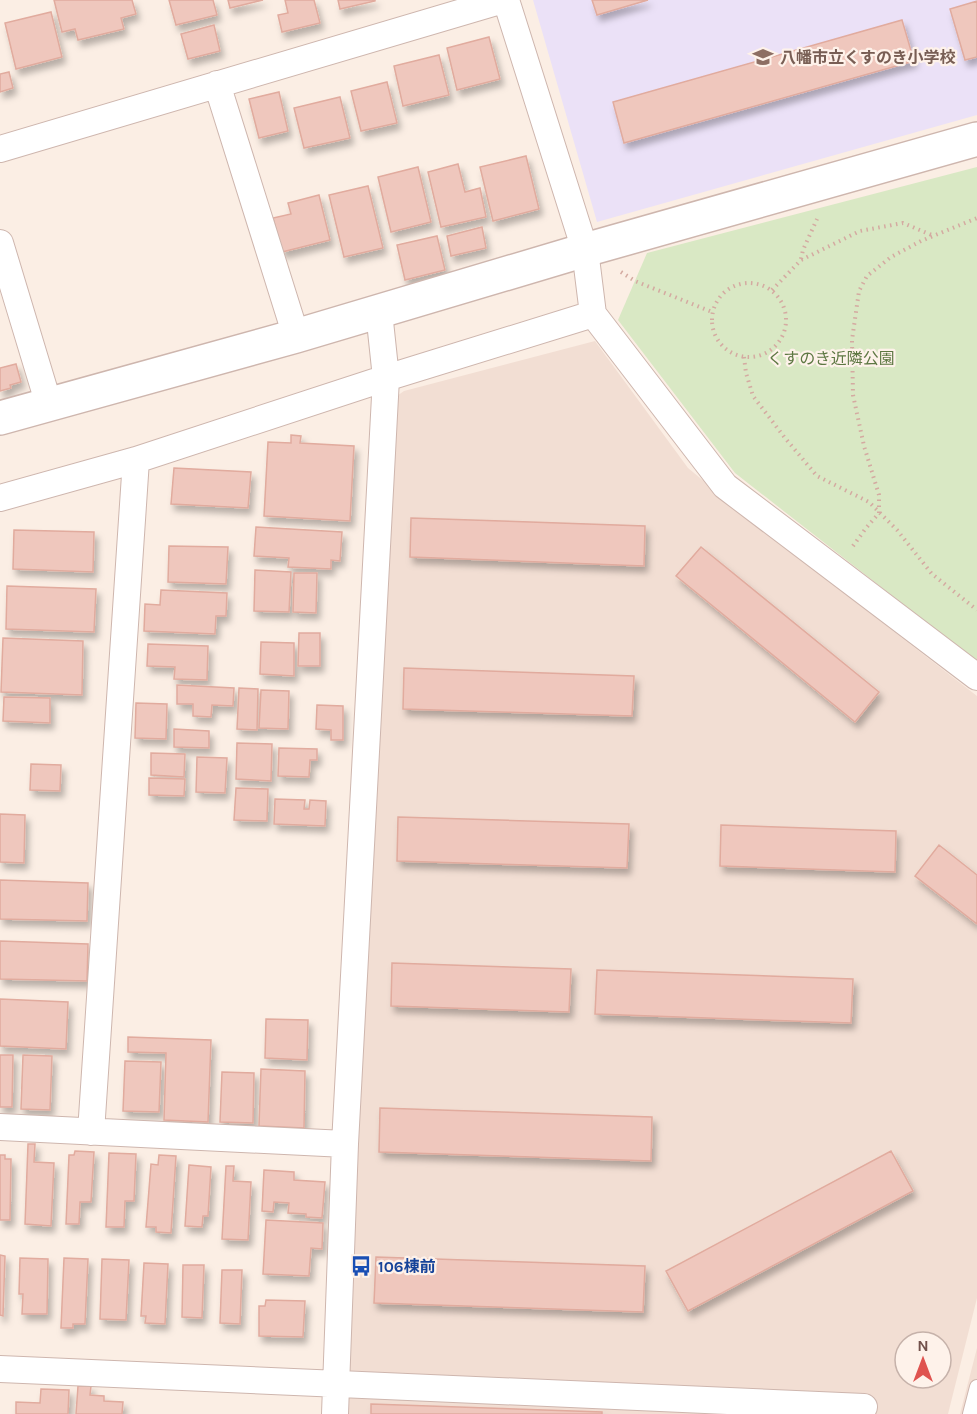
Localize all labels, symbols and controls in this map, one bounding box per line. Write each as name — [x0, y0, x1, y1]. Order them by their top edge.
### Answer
school or university icon: 八幡市立くすのき小学校 — [751, 45, 775, 69]
place label: 八幡市立くすのき小学校 — [780, 48, 956, 67]
park label: くすのき近隣公園 — [767, 349, 895, 368]
bus stop icon: 106棟前 — [349, 1254, 373, 1278]
place label: 106棟前 — [378, 1257, 436, 1276]
north arrow — [893, 1330, 953, 1390]
text: N — [917, 1336, 929, 1355]

